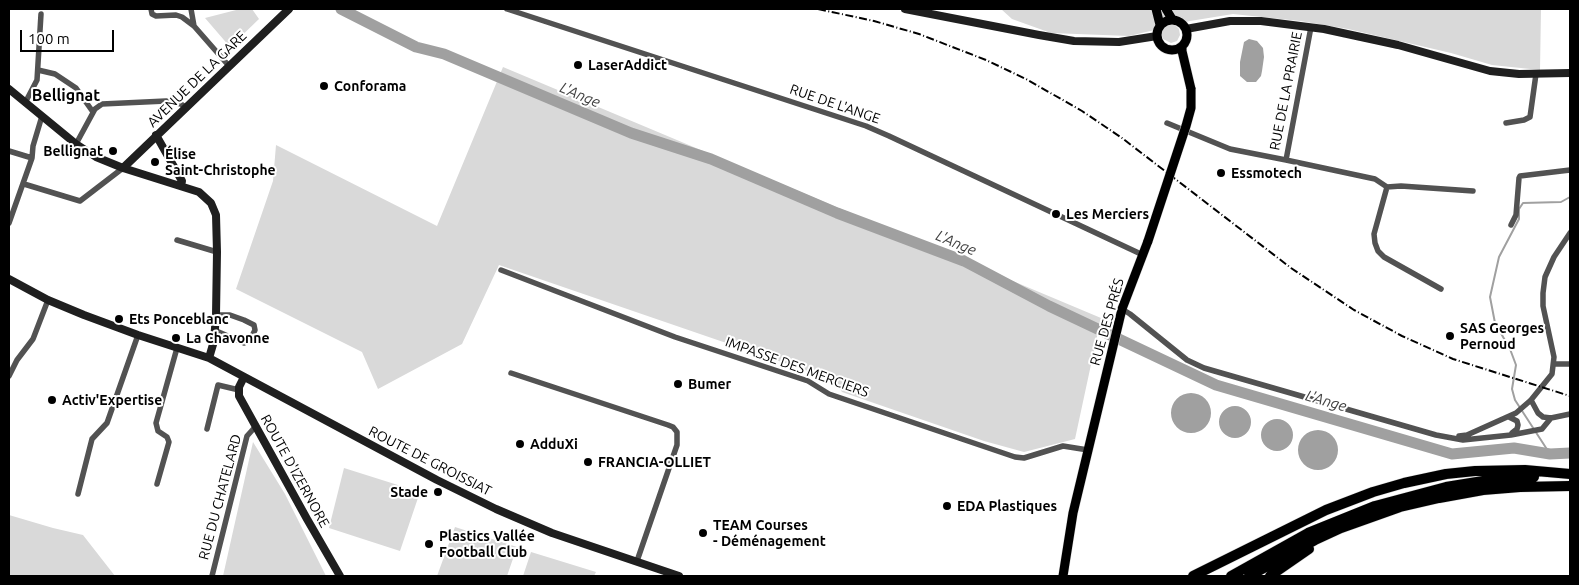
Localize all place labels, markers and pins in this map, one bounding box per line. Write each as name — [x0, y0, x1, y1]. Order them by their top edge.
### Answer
place label: LaserAddict — [588, 57, 667, 73]
marker: LaserAddict — [572, 59, 584, 71]
place label: Conforama — [334, 78, 406, 94]
marker: Conforama — [318, 80, 330, 92]
place label: Bellignat — [43, 143, 103, 159]
marker: Bellignat — [107, 145, 119, 157]
place label: Élise Saint-Christophe — [165, 146, 276, 178]
marker: Élise Saint-Christophe — [149, 156, 161, 168]
place label: Essmotech — [1231, 165, 1302, 181]
marker: Essmotech — [1215, 167, 1227, 179]
place label: Les Merciers — [1066, 206, 1149, 222]
marker: Les Merciers — [1050, 208, 1062, 220]
place label: Ets Ponceblanc — [129, 311, 229, 327]
marker: Ets Ponceblanc — [113, 313, 125, 325]
place label: SAS Georges Pernoud — [1460, 320, 1544, 352]
place label: La Chavonne — [186, 330, 270, 346]
marker: SAS Georges Pernoud — [1444, 330, 1456, 342]
marker: La Chavonne — [170, 332, 182, 344]
place label: Bumer — [688, 376, 731, 392]
marker: Bumer — [672, 378, 684, 390]
place label: Activ'Expertise — [62, 392, 162, 408]
marker: Activ'Expertise — [46, 394, 58, 406]
place label: AdduXi — [530, 436, 578, 452]
marker: AdduXi — [514, 438, 526, 450]
place label: FRANCIA-OLLIET — [598, 454, 711, 470]
marker: FRANCIA-OLLIET — [582, 456, 594, 468]
place label: Stade — [390, 484, 428, 500]
marker: Stade — [432, 486, 444, 498]
place label: EDA Plastiques — [957, 498, 1057, 514]
marker: EDA Plastiques — [941, 500, 953, 512]
place label: TEAM Courses - Déménagement — [713, 517, 826, 550]
marker: TEAM Courses - Déménagement — [697, 527, 709, 539]
place label: Plastics Vallée Football Club — [439, 528, 535, 560]
marker: Plastics Vallée Football Club — [423, 538, 435, 550]

